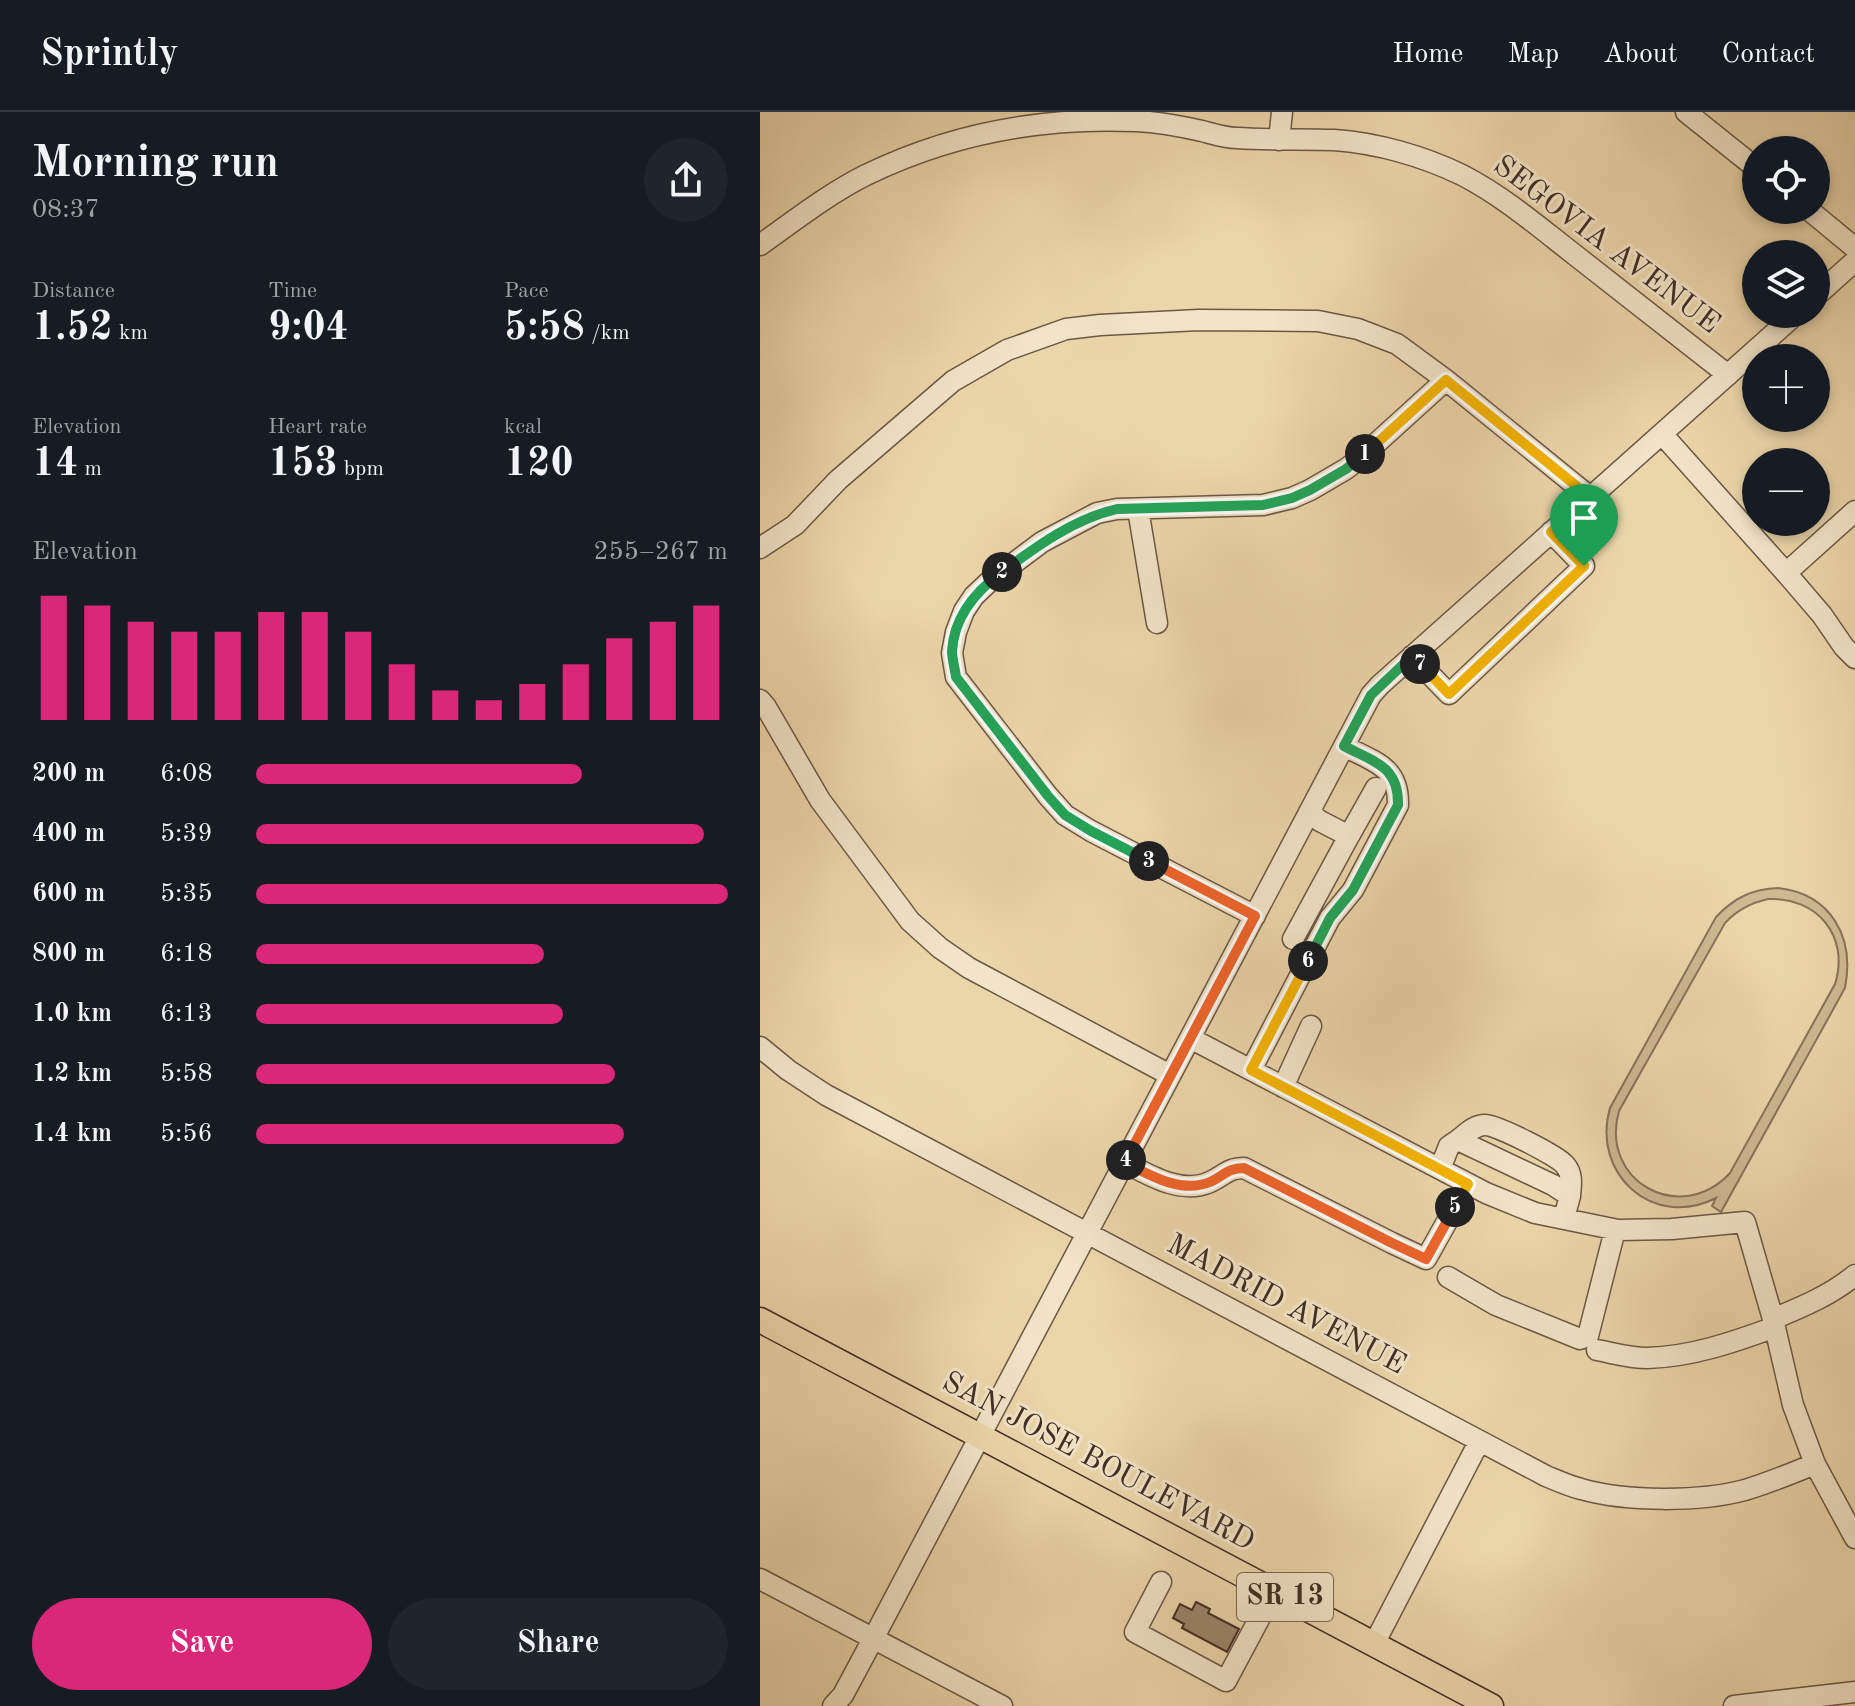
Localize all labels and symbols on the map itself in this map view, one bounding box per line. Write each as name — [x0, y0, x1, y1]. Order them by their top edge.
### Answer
street label: SEGOVIA AVENUE — [1487, 150, 1725, 340]
pin: 1 — [1345, 434, 1385, 474]
pin — [1550, 484, 1618, 566]
pin: 2 — [982, 552, 1022, 592]
pin: 7 — [1400, 644, 1440, 684]
pin: 3 — [1129, 841, 1169, 881]
pin: 6 — [1288, 941, 1328, 981]
pin: 4 — [1106, 1140, 1146, 1180]
pin: 5 — [1435, 1187, 1475, 1227]
street label: MADRID AVENUE — [1162, 1229, 1410, 1381]
street label: SAN JOSE BOULEVARD — [937, 1367, 1259, 1557]
road number: SR 13 — [1237, 1573, 1333, 1621]

